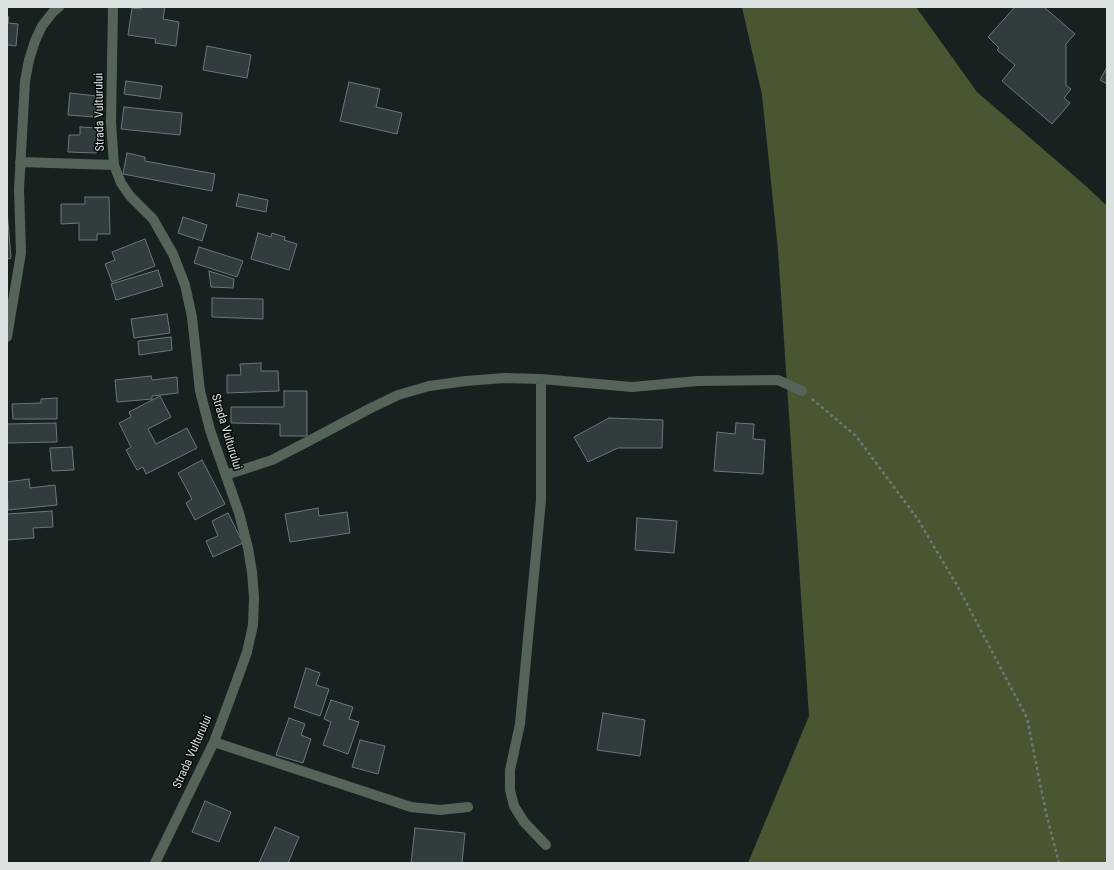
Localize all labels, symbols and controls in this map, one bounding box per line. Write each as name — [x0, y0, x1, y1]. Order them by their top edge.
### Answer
street label: Strada Vulturului — [92, 73, 108, 151]
street label: Strada Vulturului — [208, 392, 244, 472]
street label: Strada Vulturului — [170, 713, 216, 791]

